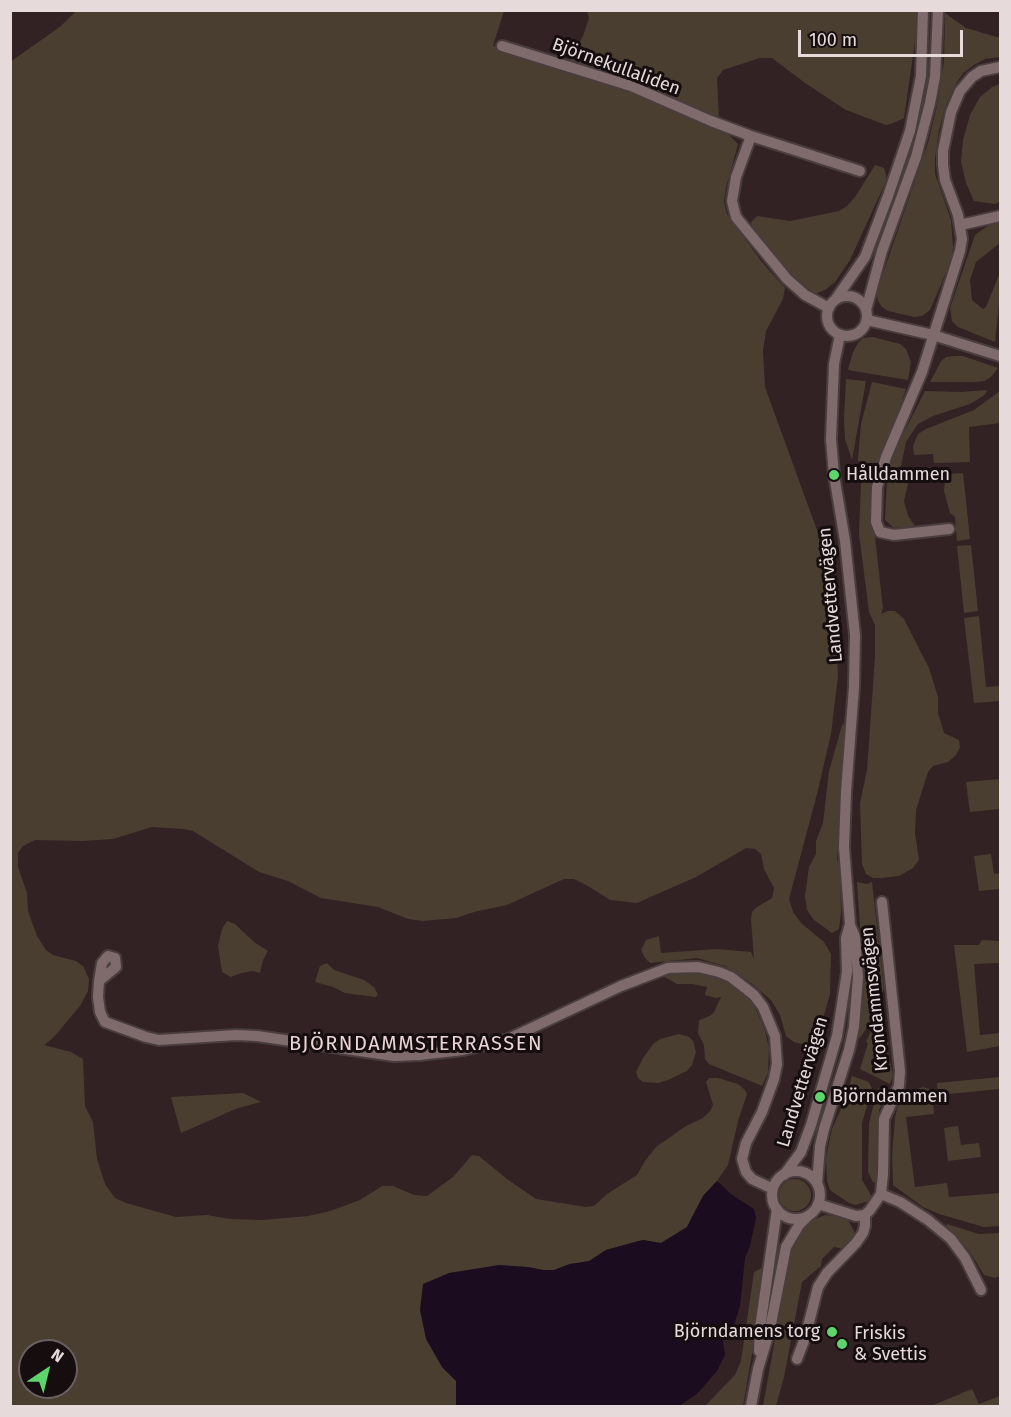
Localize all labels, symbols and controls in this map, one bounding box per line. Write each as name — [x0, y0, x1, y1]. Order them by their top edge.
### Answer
scale bar — [801, 18, 966, 56]
text: 100 m — [809, 29, 857, 51]
street label: Björnekullaliden — [549, 34, 683, 100]
place label: Hålldammen — [846, 464, 950, 486]
marker: Hålldammen — [827, 468, 841, 482]
street label: Landvettervägen — [814, 527, 848, 663]
street label: Krondammsvägen — [857, 926, 893, 1072]
street label: Landvettervägen — [773, 1014, 833, 1150]
district label: BJÖRNDAMMSTERRASSEN — [289, 1032, 543, 1056]
place label: Björndammen — [832, 1086, 948, 1108]
marker: Björndammen — [813, 1090, 827, 1104]
place label: Björndamens torg — [674, 1321, 820, 1343]
place label: Friskis & Svettis — [854, 1323, 927, 1366]
marker: Björndamens torg — [825, 1325, 839, 1339]
marker: Friskis & Svettis — [835, 1337, 849, 1351]
north arrow — [18, 1339, 78, 1399]
text: N — [48, 1345, 67, 1366]

